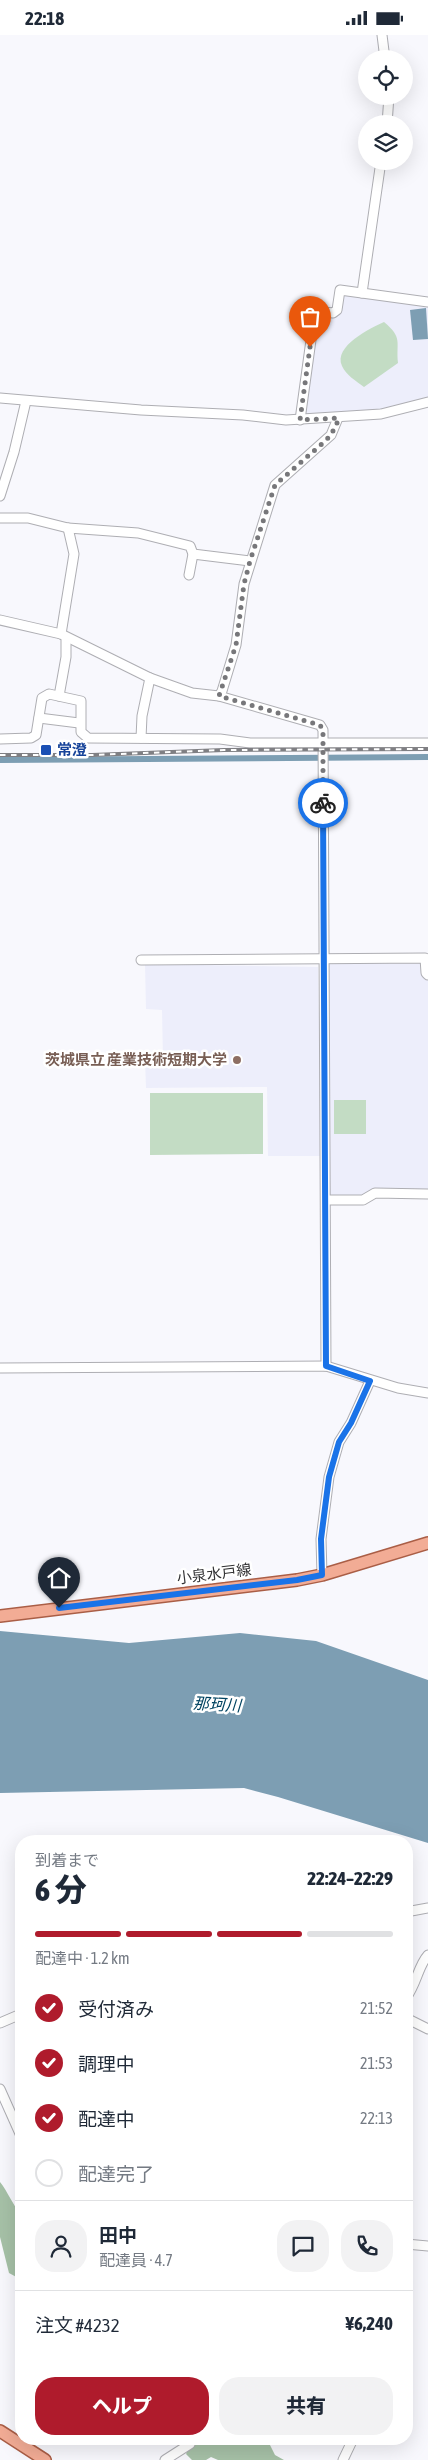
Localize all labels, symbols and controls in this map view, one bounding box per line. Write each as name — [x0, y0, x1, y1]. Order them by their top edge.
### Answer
text: 22:18 — [25, 7, 64, 29]
map controls — [358, 50, 413, 170]
button: locate — [358, 50, 413, 105]
button: layers — [358, 115, 413, 170]
pin — [289, 296, 331, 347]
icon: bag — [296, 303, 324, 331]
place label: 常澄 — [57, 741, 87, 758]
marker: 常澄 — [39, 743, 53, 757]
courier — [298, 778, 348, 828]
icon: bike — [309, 789, 337, 817]
place label: 茨城県立 産業技術短期大学 — [45, 1051, 227, 1068]
marker: 茨城県立 産業技術短期大学 — [231, 1054, 243, 1066]
pin — [38, 1557, 80, 1608]
street label: 小泉水戸線 — [176, 1560, 252, 1587]
icon: home — [45, 1564, 73, 1592]
water label: 那珂川 — [193, 1694, 243, 1714]
text: 到着まで — [35, 1851, 99, 1869]
text: 22:24–22:29 — [307, 1867, 393, 1889]
text: 6 分 — [35, 1871, 86, 1908]
text: 配達中 · 1.2 km — [35, 1949, 129, 1967]
icon: check — [35, 1994, 63, 2022]
text: 受付済み — [78, 1998, 154, 2020]
text: 21:52 — [360, 1999, 393, 2017]
icon: check — [35, 2049, 63, 2077]
text: 調理中 — [78, 2053, 135, 2075]
text: 21:53 — [360, 2054, 393, 2072]
icon: check — [35, 2104, 63, 2132]
text: 配達中 — [78, 2108, 135, 2130]
text: 22:13 — [360, 2109, 393, 2127]
text: 配達完了 — [78, 2163, 154, 2185]
button: person — [35, 2220, 87, 2272]
button: chat — [277, 2220, 329, 2272]
button: phone — [341, 2220, 393, 2272]
text: 田中 — [99, 2224, 137, 2246]
text: 配達員 · 4.7 — [99, 2251, 173, 2269]
text: ¥6,240 — [345, 2312, 393, 2334]
text: 注文 #4232 — [35, 2314, 120, 2336]
button: ヘルプ — [35, 2377, 209, 2435]
button: 共有 — [219, 2377, 393, 2435]

